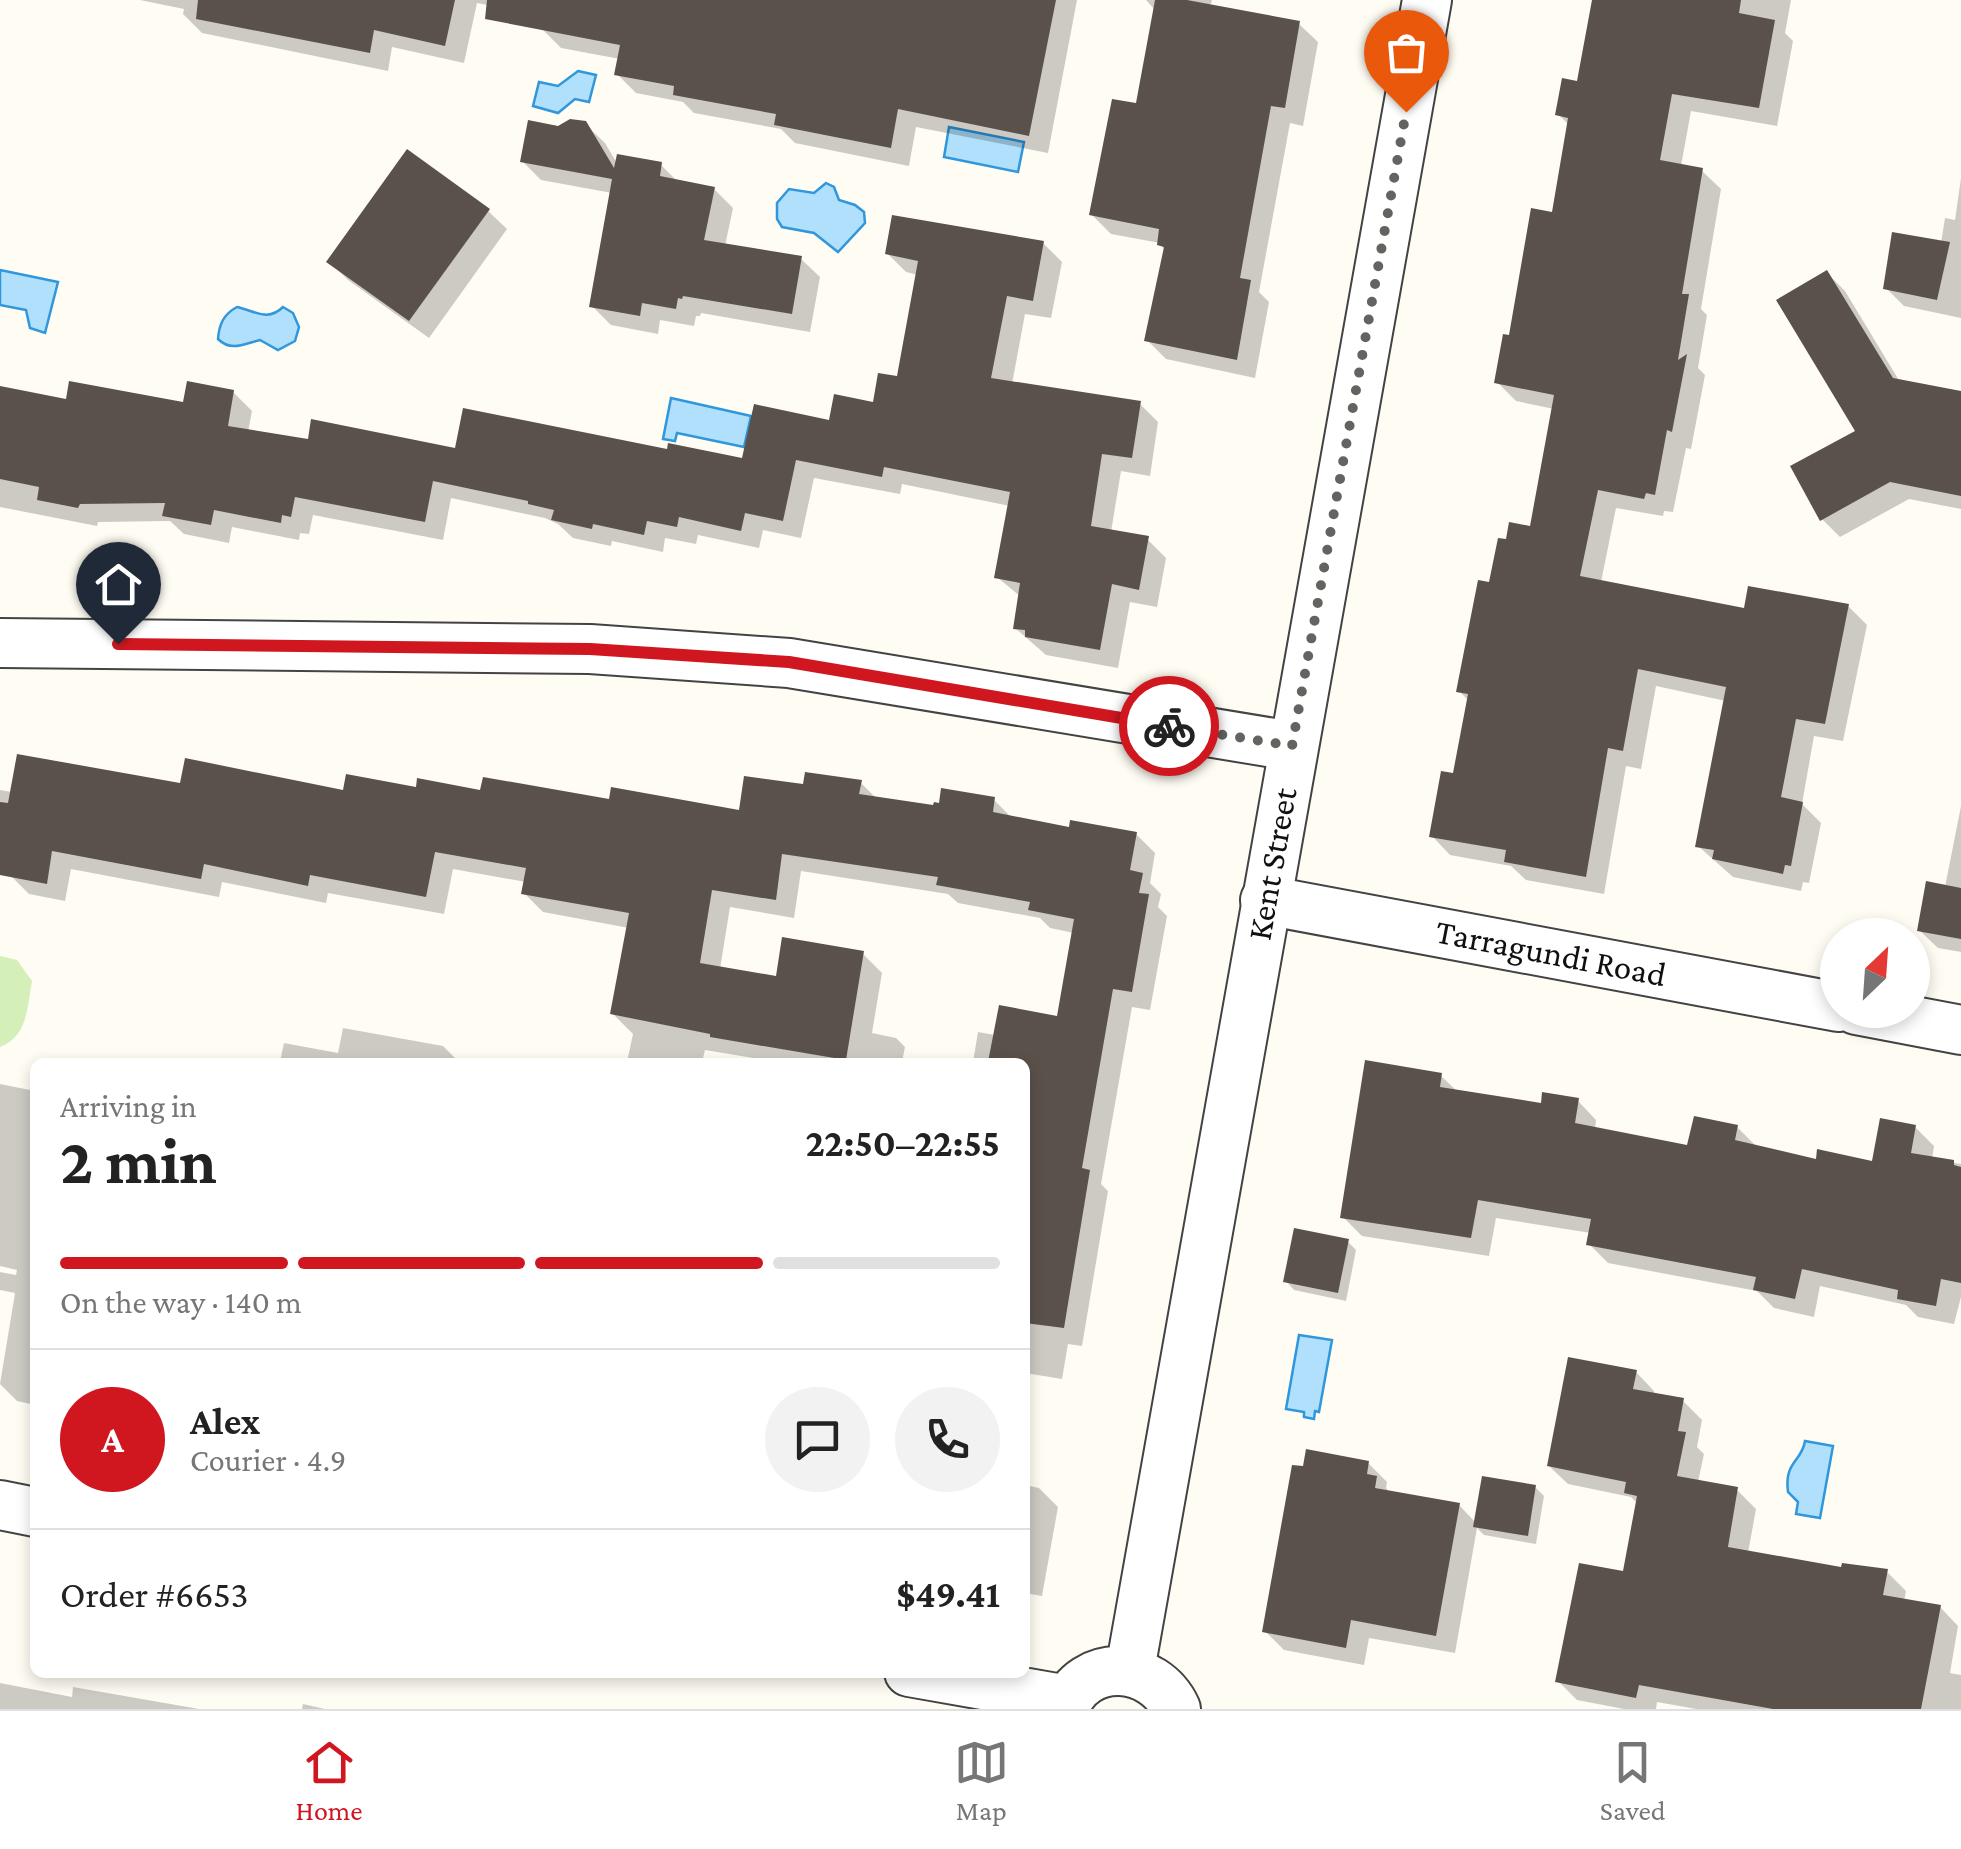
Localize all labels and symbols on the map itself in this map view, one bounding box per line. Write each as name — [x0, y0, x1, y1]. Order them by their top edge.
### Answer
pin — [1364, 10, 1449, 113]
pin — [76, 542, 161, 645]
courier — [1119, 676, 1219, 776]
street label: Kent Street — [1239, 784, 1305, 943]
street label: Tarragundi Road — [1433, 912, 1669, 994]
north arrow — [1820, 918, 1930, 1028]

